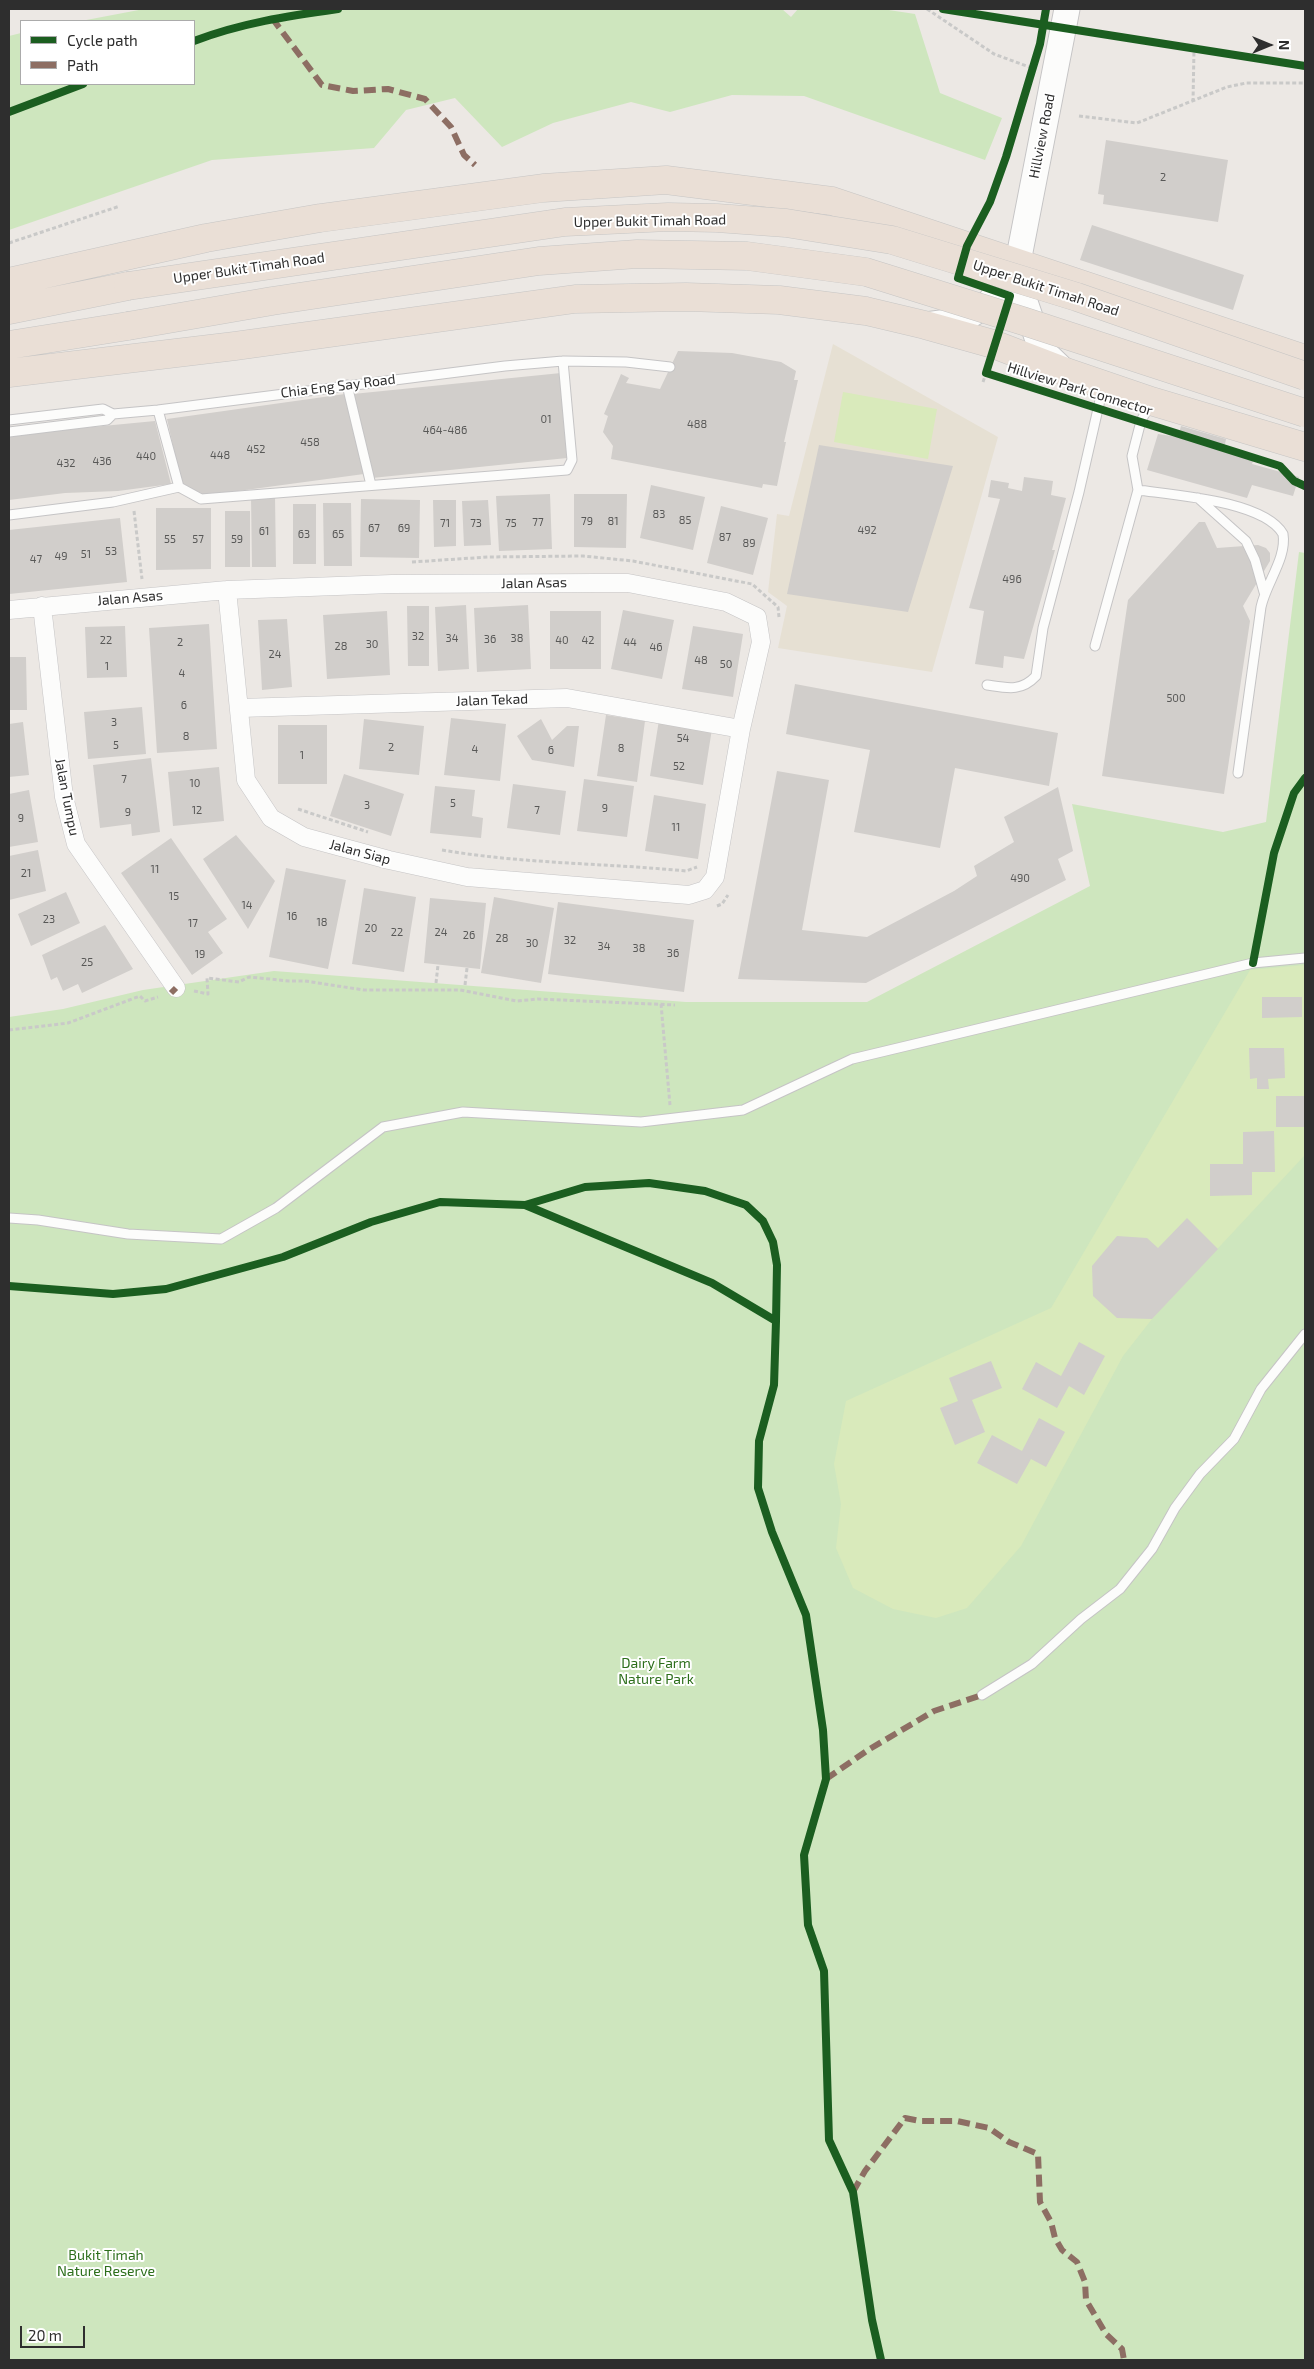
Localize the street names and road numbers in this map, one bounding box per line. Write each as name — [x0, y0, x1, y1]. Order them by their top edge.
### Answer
street label: Hillview Road — [1026, 92, 1058, 180]
street label: Upper Bukit Timah Road — [574, 211, 726, 231]
street label: Upper Bukit Timah Road — [172, 249, 326, 287]
street label: Upper Bukit Timah Road — [971, 256, 1121, 320]
street label: Hillview Park Connector — [1005, 359, 1155, 419]
street label: Chia Eng Say Road — [280, 371, 396, 401]
street label: Jalan Asas — [501, 574, 567, 592]
street label: Jalan Asas — [96, 587, 164, 609]
street label: Jalan Tekad — [455, 690, 529, 710]
street label: Jalan Tumpu — [51, 757, 83, 837]
street label: Jalan Siap — [328, 836, 392, 868]

